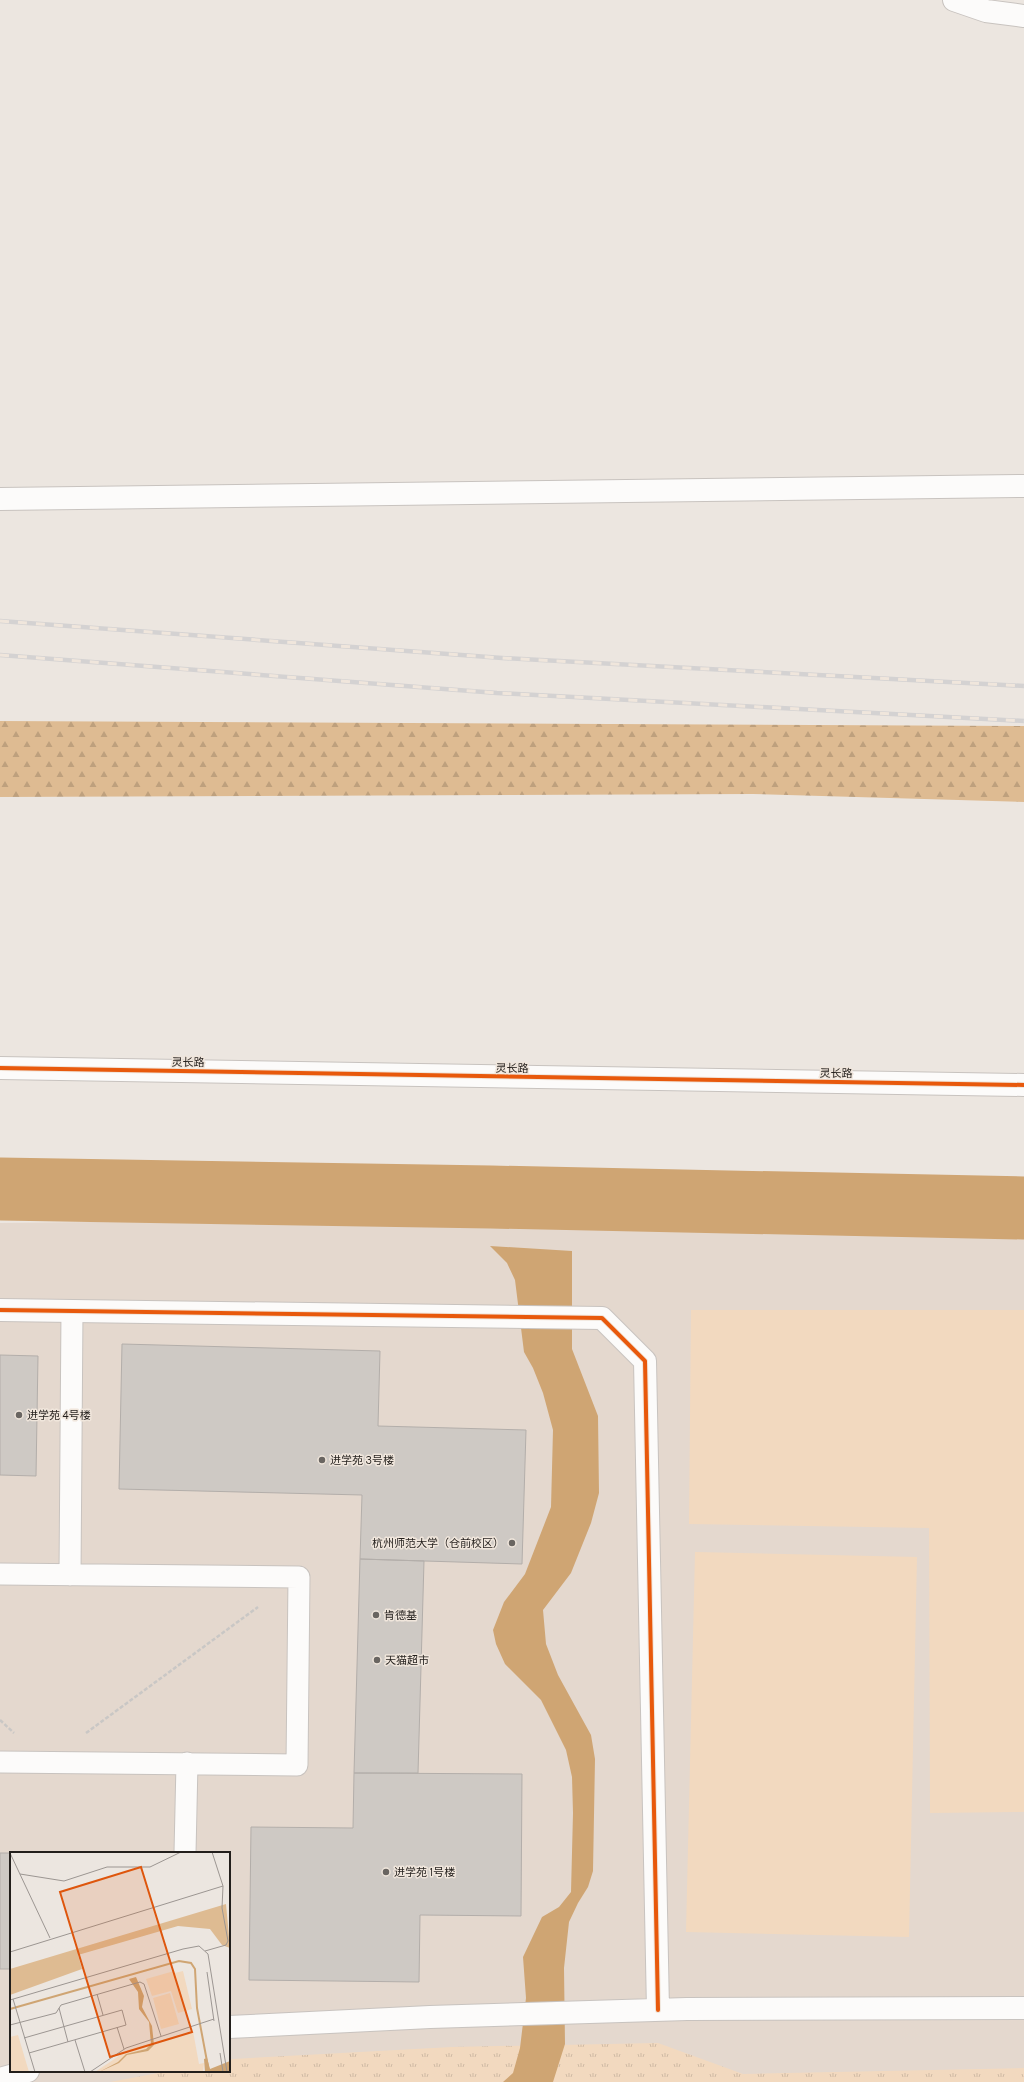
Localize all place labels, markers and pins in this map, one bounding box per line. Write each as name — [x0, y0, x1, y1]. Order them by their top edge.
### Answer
place label: 进学苑 4号楼 — [27, 1409, 91, 1422]
marker: 进学苑 4号楼 — [14, 1410, 24, 1420]
place label: 进学苑 3号楼 — [330, 1454, 394, 1467]
marker: 进学苑 3号楼 — [317, 1455, 327, 1465]
place label: 杭州师范大学（仓前校区） — [372, 1537, 504, 1550]
marker: 杭州师范大学（仓前校区） — [507, 1538, 517, 1548]
place label: 肯德基 — [384, 1609, 417, 1622]
marker: 肯德基 — [371, 1610, 381, 1620]
place label: 天猫超市 — [385, 1654, 429, 1667]
marker: 天猫超市 — [372, 1655, 382, 1665]
place label: 进学苑 1号楼 — [394, 1866, 455, 1879]
marker: 进学苑 1号楼 — [381, 1867, 391, 1877]

